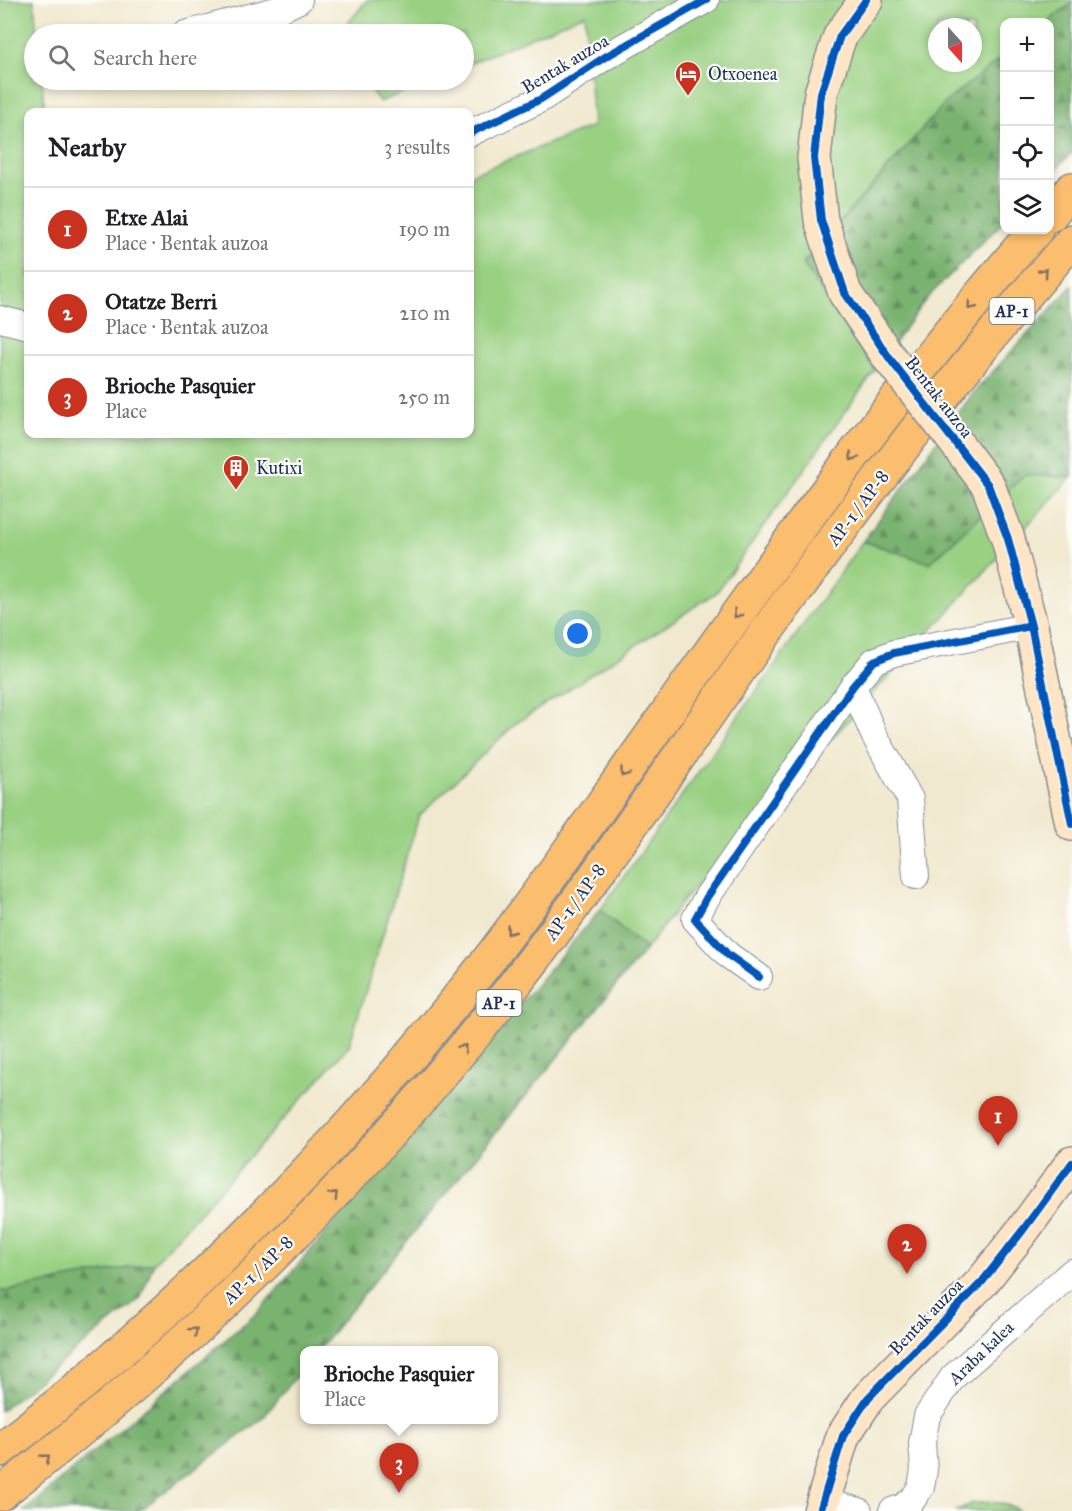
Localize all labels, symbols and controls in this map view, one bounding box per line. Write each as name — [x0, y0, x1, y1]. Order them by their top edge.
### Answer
north arrow — [928, 18, 982, 72]
map controls — [1000, 18, 1054, 234]
button: + — [1000, 18, 1054, 72]
search box — [24, 24, 474, 90]
street label: Bentak auzoa — [518, 29, 613, 99]
icon: search — [45, 41, 78, 74]
text: Search here — [93, 44, 197, 71]
hotel icon: Otxoenea — [673, 59, 703, 97]
place label: Otxoenea — [708, 63, 778, 85]
button: − — [1000, 72, 1054, 126]
button: locate — [1000, 126, 1054, 180]
text: Nearby — [48, 131, 126, 163]
text: 3 results — [384, 135, 450, 159]
button: layers — [1000, 180, 1054, 234]
text: Etxe Alai — [105, 204, 188, 231]
text: 1 — [64, 217, 71, 241]
text: 190 m — [399, 217, 450, 241]
text: Place · Bentak auzoa — [105, 231, 269, 255]
one-way arrow — [1037, 269, 1048, 279]
text: Otatze Berri — [105, 288, 217, 315]
road number: AP-1 — [990, 298, 1034, 324]
one-way arrow — [967, 299, 978, 310]
text: 2 — [63, 301, 72, 325]
text: 210 m — [400, 301, 450, 325]
text: Place · Bentak auzoa — [105, 315, 269, 339]
street label: Bentak auzoa — [900, 352, 978, 443]
text: Brioche Pasquier — [105, 372, 255, 399]
text: 3 — [64, 385, 72, 409]
text: 250 m — [398, 385, 450, 409]
text: Place — [105, 399, 147, 423]
one-way arrow — [849, 450, 860, 461]
building icon: Kutixi — [221, 453, 251, 491]
place label: Kutixi — [256, 457, 302, 479]
street label: AP-1 / AP-8 — [822, 466, 894, 551]
one-way arrow — [733, 607, 744, 618]
your location — [563, 619, 592, 648]
one-way arrow — [620, 766, 631, 777]
street label: AP-1 / AP-8 — [539, 860, 610, 945]
one-way arrow — [506, 924, 517, 935]
road number: AP-1 — [476, 990, 522, 1016]
one-way arrow — [455, 1044, 466, 1055]
pin: 1 — [978, 1096, 1018, 1146]
one-way arrow — [326, 1191, 337, 1202]
pin: 2 — [888, 1224, 926, 1274]
street label: AP-1 / AP-8 — [218, 1231, 298, 1309]
street label: Bentak auzoa — [884, 1274, 968, 1360]
street label: Araba kalea — [943, 1316, 1019, 1390]
one-way arrow — [187, 1328, 198, 1339]
popup — [300, 1346, 498, 1424]
text: Brioche Pasquier — [324, 1360, 474, 1387]
text: Place — [324, 1387, 366, 1411]
pin: 3 — [380, 1444, 418, 1493]
one-way arrow — [39, 1454, 50, 1465]

